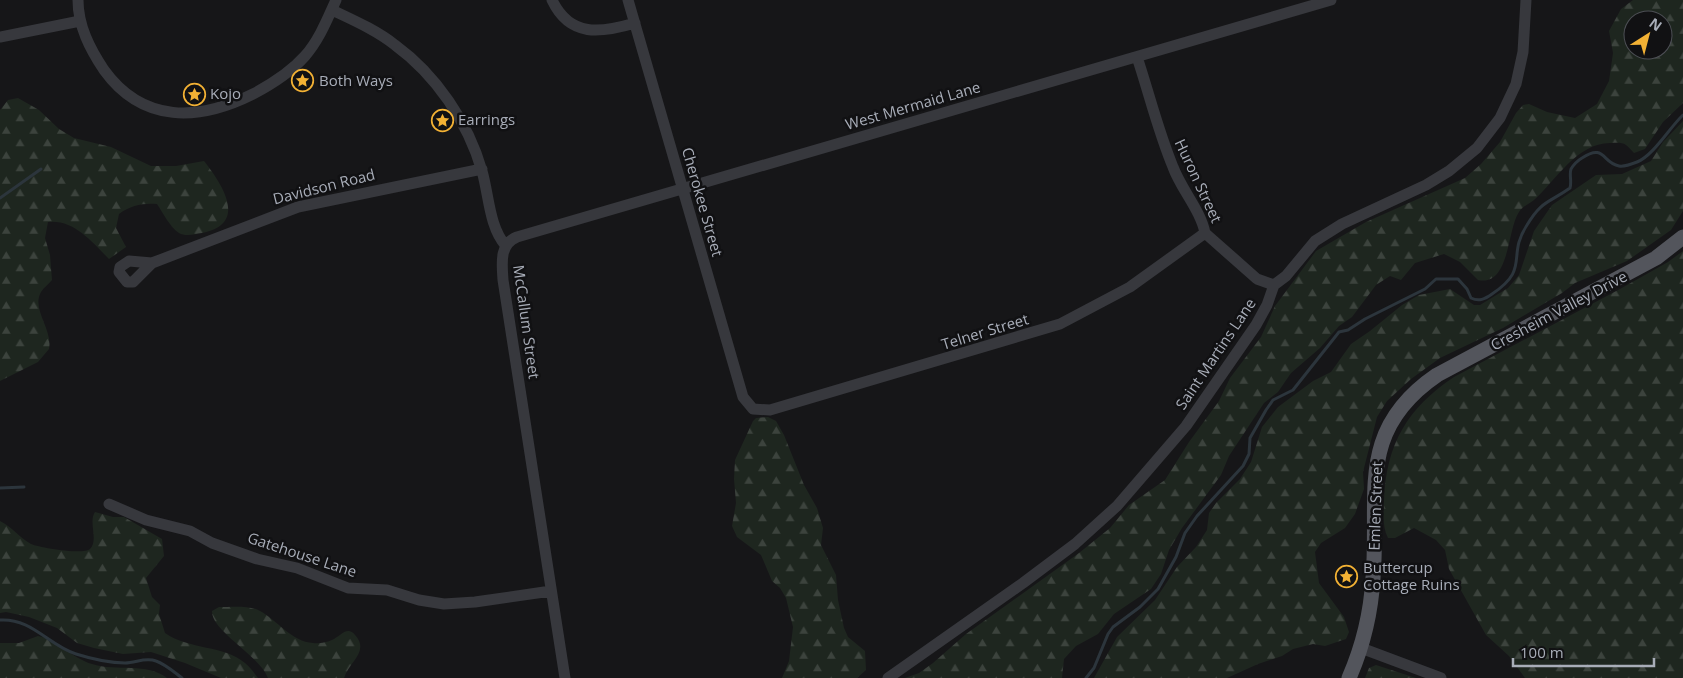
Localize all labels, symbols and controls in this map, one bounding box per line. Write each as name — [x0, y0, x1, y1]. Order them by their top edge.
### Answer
north arrow — [1623, 10, 1673, 60]
text: N — [1646, 13, 1666, 35]
place icon: Both Ways — [291, 69, 315, 93]
place label: Both Ways — [319, 70, 393, 90]
street label: West Mermaid Lane — [843, 76, 983, 134]
place icon: Kojo — [182, 82, 206, 106]
place label: Kojo — [210, 83, 241, 103]
place icon: Earrings — [430, 108, 454, 132]
place label: Earrings — [458, 109, 515, 129]
street label: Huron Street — [1171, 135, 1227, 226]
street label: Cherokee Street — [678, 145, 728, 259]
street label: Davidson Road — [271, 164, 377, 208]
street label: McCallum Street — [509, 264, 545, 380]
street label: Cresheim Valley Drive — [1487, 266, 1630, 355]
street label: Saint Martins Lane — [1171, 294, 1260, 413]
street label: Telner Street — [939, 308, 1031, 354]
street label: Emlen Street — [1363, 461, 1387, 551]
street label: Gatehouse Lane — [245, 527, 359, 581]
place label: Buttercup Cottage Ruins — [1363, 557, 1460, 594]
place icon: Buttercup Cottage Ruins — [1335, 565, 1359, 589]
scale bar — [1513, 636, 1654, 668]
text: 100 m — [1520, 642, 1564, 662]

